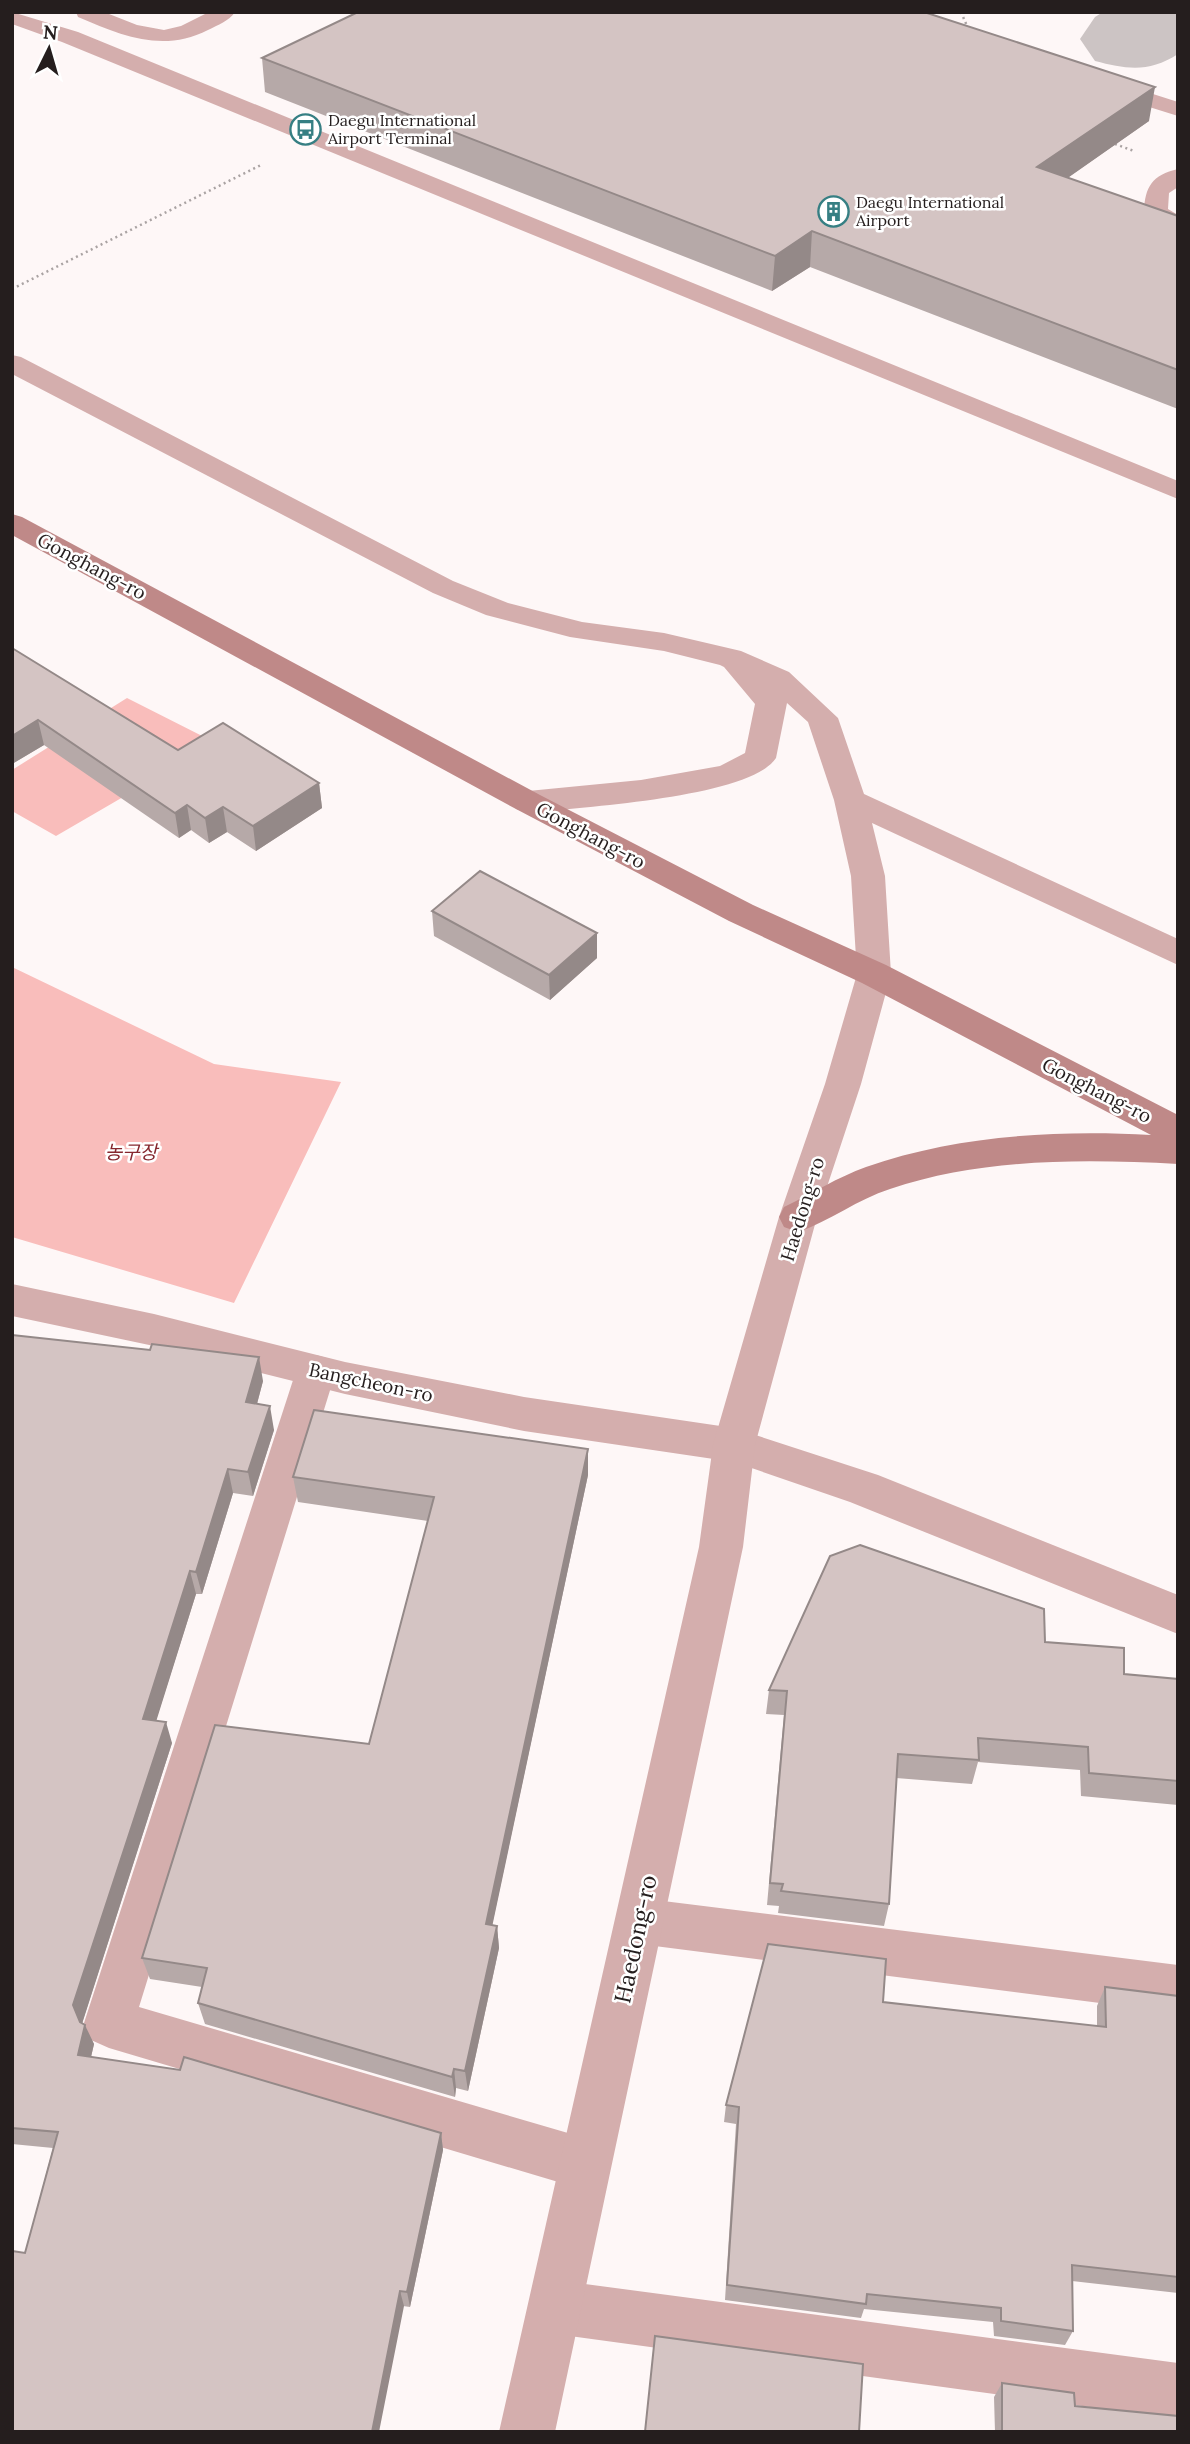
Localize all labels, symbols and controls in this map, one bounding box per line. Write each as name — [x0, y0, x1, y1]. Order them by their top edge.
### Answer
north arrow — [14, 14, 84, 84]
text: N — [42, 19, 59, 45]
place label: Daegu International Airport Terminal — [327, 110, 476, 148]
bus stop icon: Daegu International Airport Terminal — [288, 112, 322, 146]
place label: Daegu International Airport — [855, 192, 1004, 230]
building icon: Daegu International Airport — [816, 194, 850, 228]
street label: Gonghang-ro — [33, 527, 151, 605]
street label: Gonghang-ro — [532, 796, 650, 874]
street label: Gonghang-ro — [1038, 1052, 1156, 1128]
park label: 농구장 — [105, 1140, 160, 1164]
street label: Haedong-ro — [775, 1154, 829, 1264]
street label: Bangcheon-ro — [307, 1357, 435, 1407]
street label: Haedong-ro — [607, 1872, 663, 2006]

